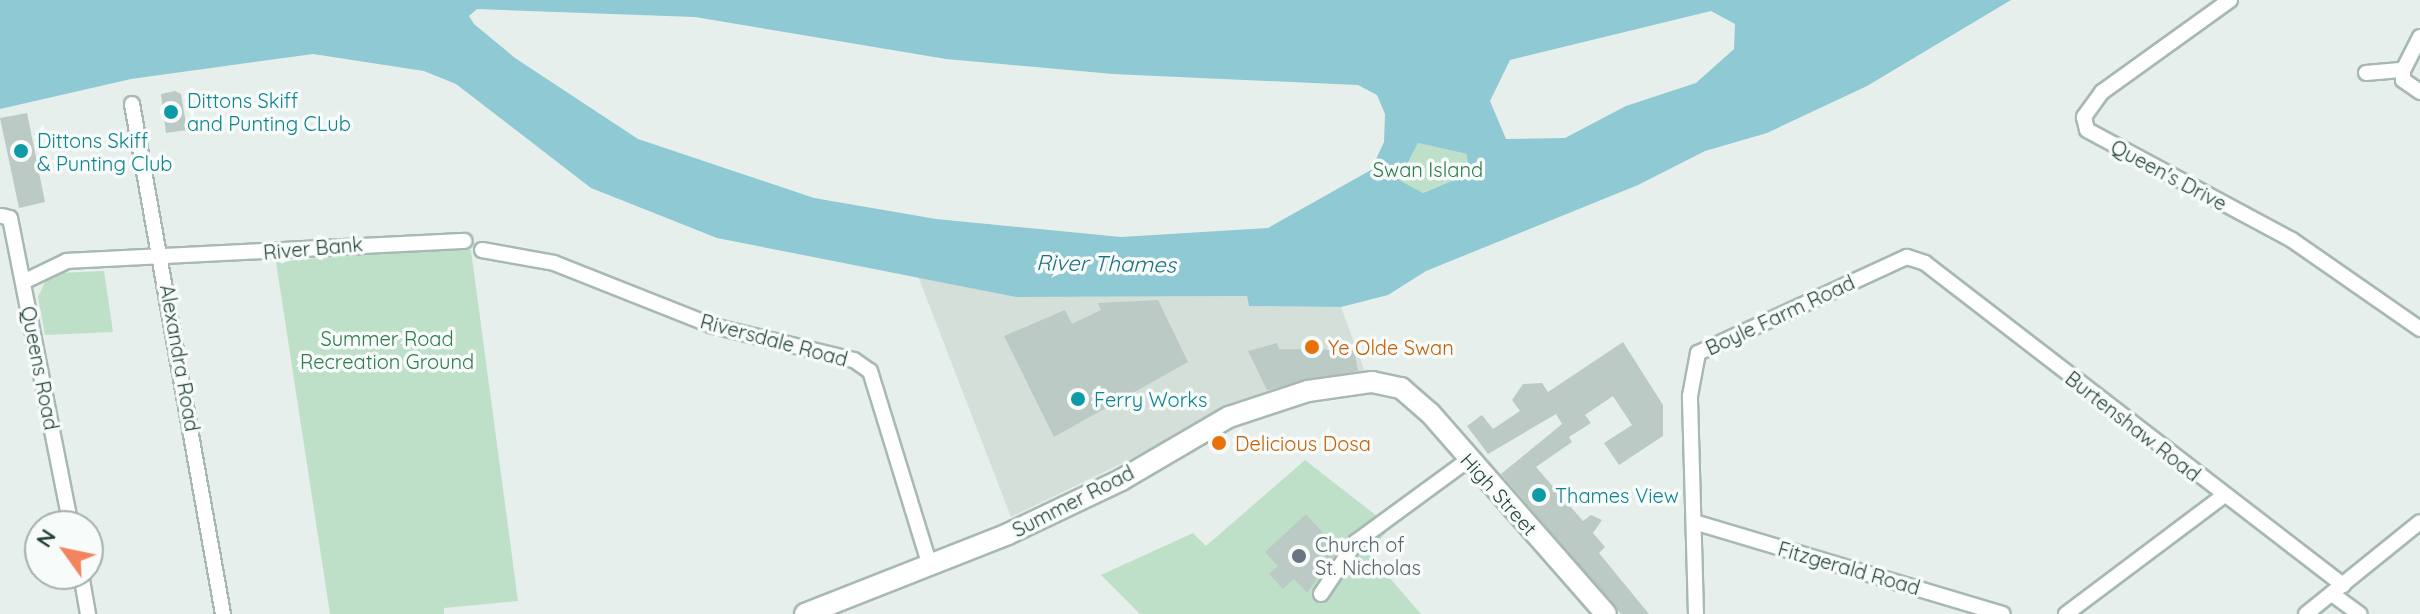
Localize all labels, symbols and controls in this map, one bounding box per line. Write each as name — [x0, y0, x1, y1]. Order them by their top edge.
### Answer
place label: Dittons Skiff and Punting CLub — [187, 88, 351, 135]
marker: Dittons Skiff and Punting CLub — [162, 103, 180, 121]
place label: Dittons Skiff & Punting Club — [37, 128, 172, 175]
street label: Queen's Drive — [2107, 134, 2231, 216]
marker: Dittons Skiff & Punting Club — [12, 142, 30, 160]
park label: Swan Island — [1373, 157, 1483, 181]
street label: River Bank — [262, 232, 364, 264]
water label: River Thames — [1036, 250, 1176, 278]
street label: Boyle Farm Road — [1702, 270, 1858, 360]
street label: Alexandra Road — [155, 283, 205, 433]
street label: Queens Road — [16, 304, 64, 432]
street label: Riversdale Road — [698, 309, 850, 371]
park label: Summer Road Recreation Ground — [300, 327, 474, 374]
place label: Ye Olde Swan — [1328, 335, 1454, 359]
marker: Ye Olde Swan — [1303, 338, 1321, 356]
street label: Burtenshaw Road — [2061, 366, 2205, 486]
place label: Ferry Works — [1094, 387, 1207, 411]
marker: Ferry Works — [1069, 390, 1087, 408]
place label: Delicious Dosa — [1235, 431, 1371, 455]
marker: Delicious Dosa — [1210, 434, 1228, 452]
street label: High Street — [1456, 448, 1542, 540]
street label: Summer Road — [1008, 460, 1138, 542]
place label: Thames View — [1555, 483, 1679, 507]
marker: Thames View — [1530, 486, 1548, 504]
north arrow — [24, 510, 104, 590]
text: N — [29, 524, 62, 552]
place label: Church of St. Nicholas — [1315, 532, 1421, 579]
street label: Fitzgerald Road — [1775, 536, 1923, 600]
marker: Church of St. Nicholas — [1290, 547, 1308, 565]

